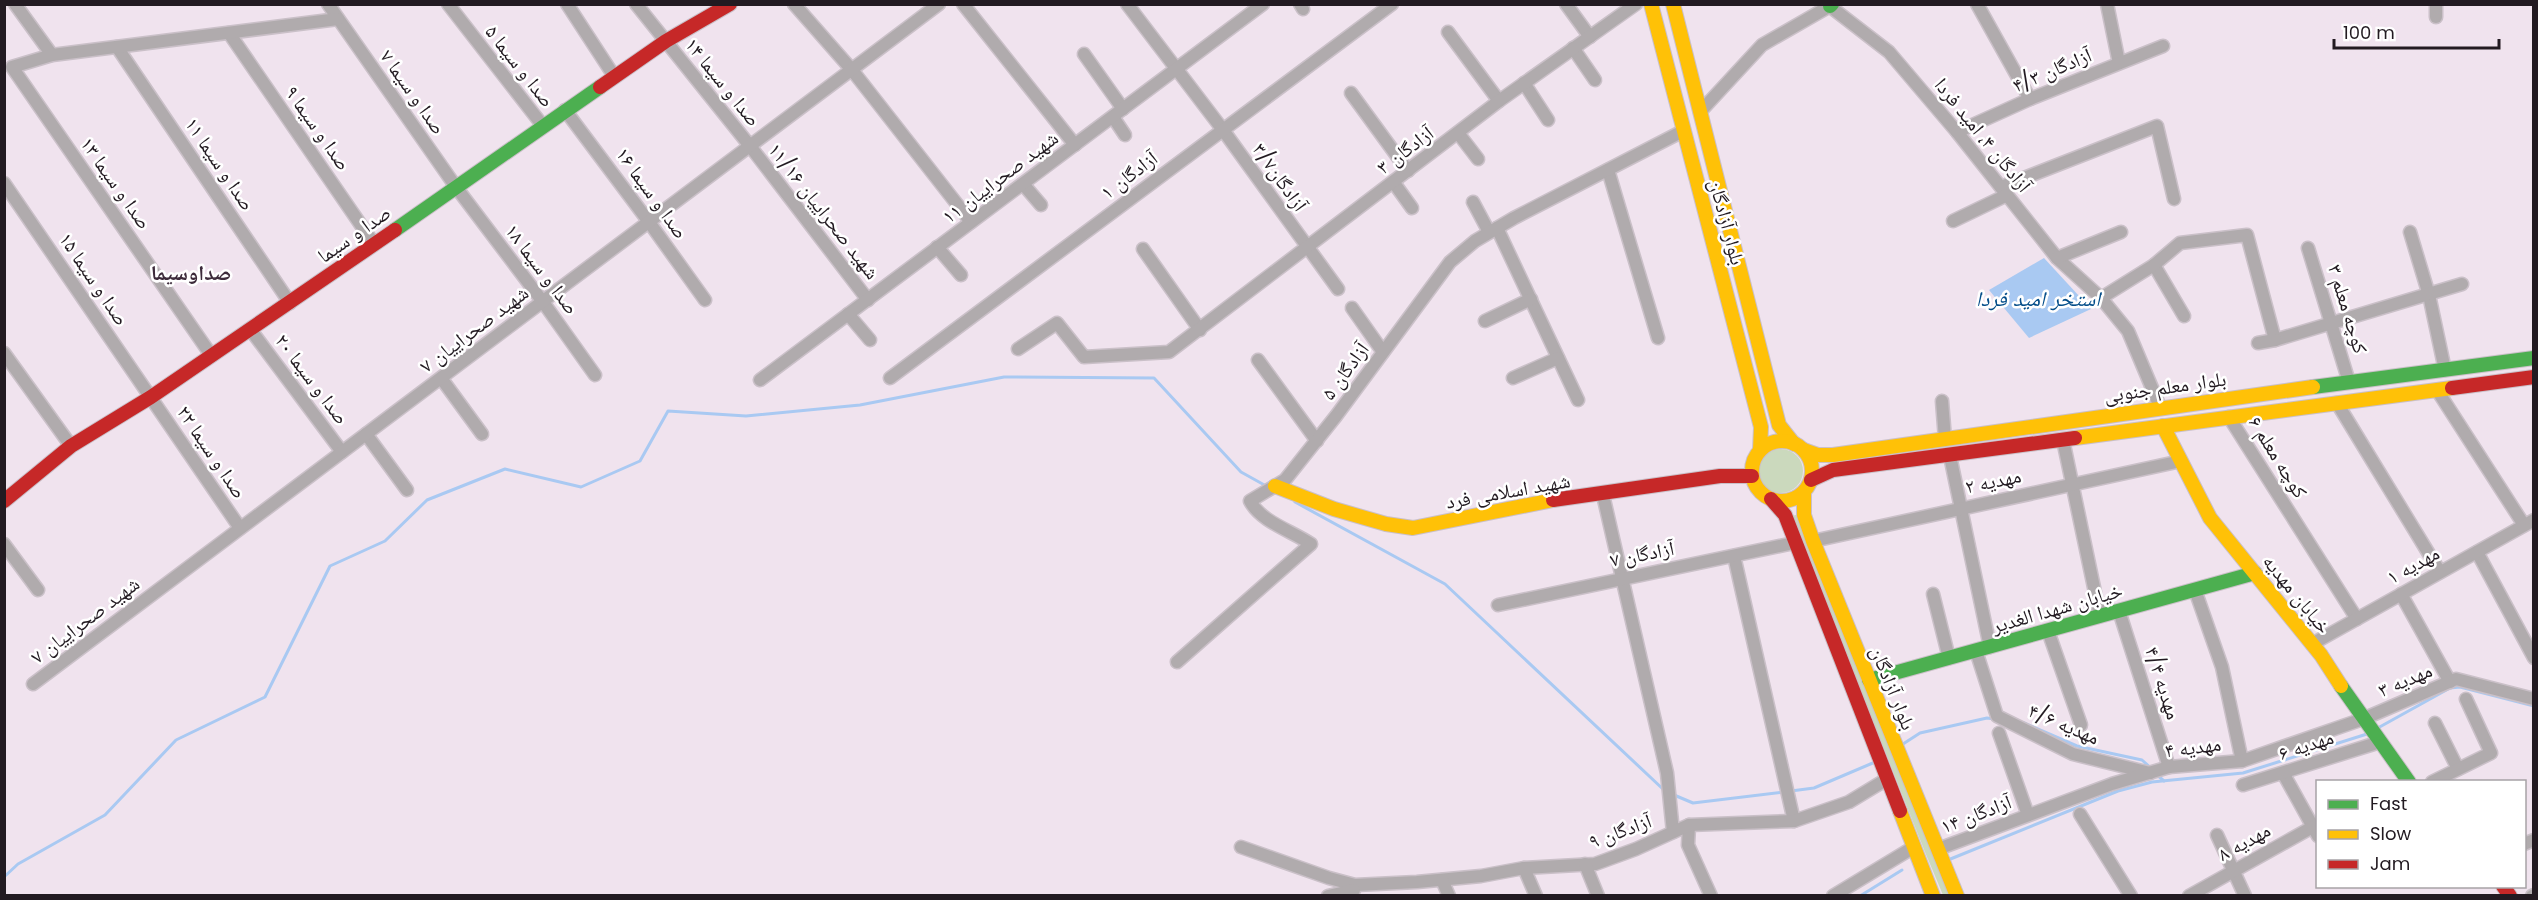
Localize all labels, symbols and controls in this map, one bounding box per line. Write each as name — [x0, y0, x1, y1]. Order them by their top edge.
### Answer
scale bar — [2334, 12, 2499, 50]
street label: صدا و سیما ۵ — [479, 19, 561, 113]
text: 100 m — [2343, 20, 2395, 45]
street label: صدا و سیما ۱۴ — [678, 32, 768, 132]
street label: آزادگان ۴/۳ — [2008, 40, 2097, 99]
street label: صدا و سیما ۷ — [373, 44, 453, 140]
street label: آزادگان ۴، امید فردا — [1928, 72, 2038, 199]
street label: صدا و سیما ۹ — [278, 80, 358, 176]
street label: صدا و سیما ۱۱ — [178, 112, 262, 216]
street label: آزادگان ۳ — [1371, 119, 1440, 181]
street label: شهید صحراییان ۱۱ — [936, 124, 1064, 230]
street label: صدا و سیما ۱۳ — [74, 131, 158, 235]
street label: شهید صحراییان ۱۱/۱۶ — [762, 137, 886, 285]
street label: آزادگان۳/۷ — [1246, 137, 1314, 218]
street label: صدا و سیما ۱۶ — [609, 141, 695, 245]
street label: آزادگان ۱ — [1095, 144, 1164, 206]
street label: بلوار آزادگان — [1702, 176, 1752, 268]
street label: صدا و سیما — [312, 199, 396, 269]
street label: صدا و سیما ۱۸ — [499, 218, 585, 320]
street label: صدا و سیما ۱۵ — [52, 227, 136, 331]
district label: صداوسیما — [151, 258, 231, 287]
street label: کوچه معلم ۳ — [2321, 261, 2375, 357]
street label: شهید صحراییان ۷ — [414, 279, 534, 379]
water label: استخر امید فردا — [1976, 284, 2102, 313]
street label: صدا و سیما ۲۰ — [269, 328, 355, 430]
street label: آزادگان ۵ — [1315, 336, 1376, 405]
street label: بلوار معلم جنوبی — [2102, 365, 2228, 409]
street label: صدا و سیما ۲۲ — [170, 400, 254, 504]
street label: کوچه معلم ۶ — [2242, 411, 2314, 503]
street label: مهدیه ۲ — [1962, 461, 2024, 501]
street label: شهید اسلامی فرد — [1444, 466, 1572, 516]
street label: آزادگان ۷ — [1607, 534, 1677, 574]
street label: مهدیه ۱ — [2382, 539, 2444, 591]
street label: خیابان مهدیه — [2256, 548, 2338, 640]
street label: شهید صحراییان ۷ — [25, 570, 145, 670]
street label: خیابان شهدا الغدیر — [1987, 576, 2126, 640]
street label: بلوار آزادگان — [1864, 642, 1922, 734]
street label: مهدیه ۴/۴ — [2138, 643, 2188, 723]
street label: مهدیه ۳ — [2374, 656, 2436, 704]
street label: مهدیه ۴/۶ — [2024, 696, 2104, 752]
street label: مهدیه ۶ — [2275, 723, 2337, 767]
street label: مهدیه ۴ — [2163, 730, 2223, 764]
legend — [2316, 780, 2526, 888]
street label: آزادگان ۱۴ — [1936, 787, 2016, 840]
text: Fast — [2370, 791, 2407, 816]
street label: آزادگان ۹ — [1585, 806, 1656, 855]
street label: مهدیه ۸ — [2213, 816, 2275, 868]
text: Slow — [2370, 821, 2412, 846]
text: Jam — [2370, 851, 2410, 876]

